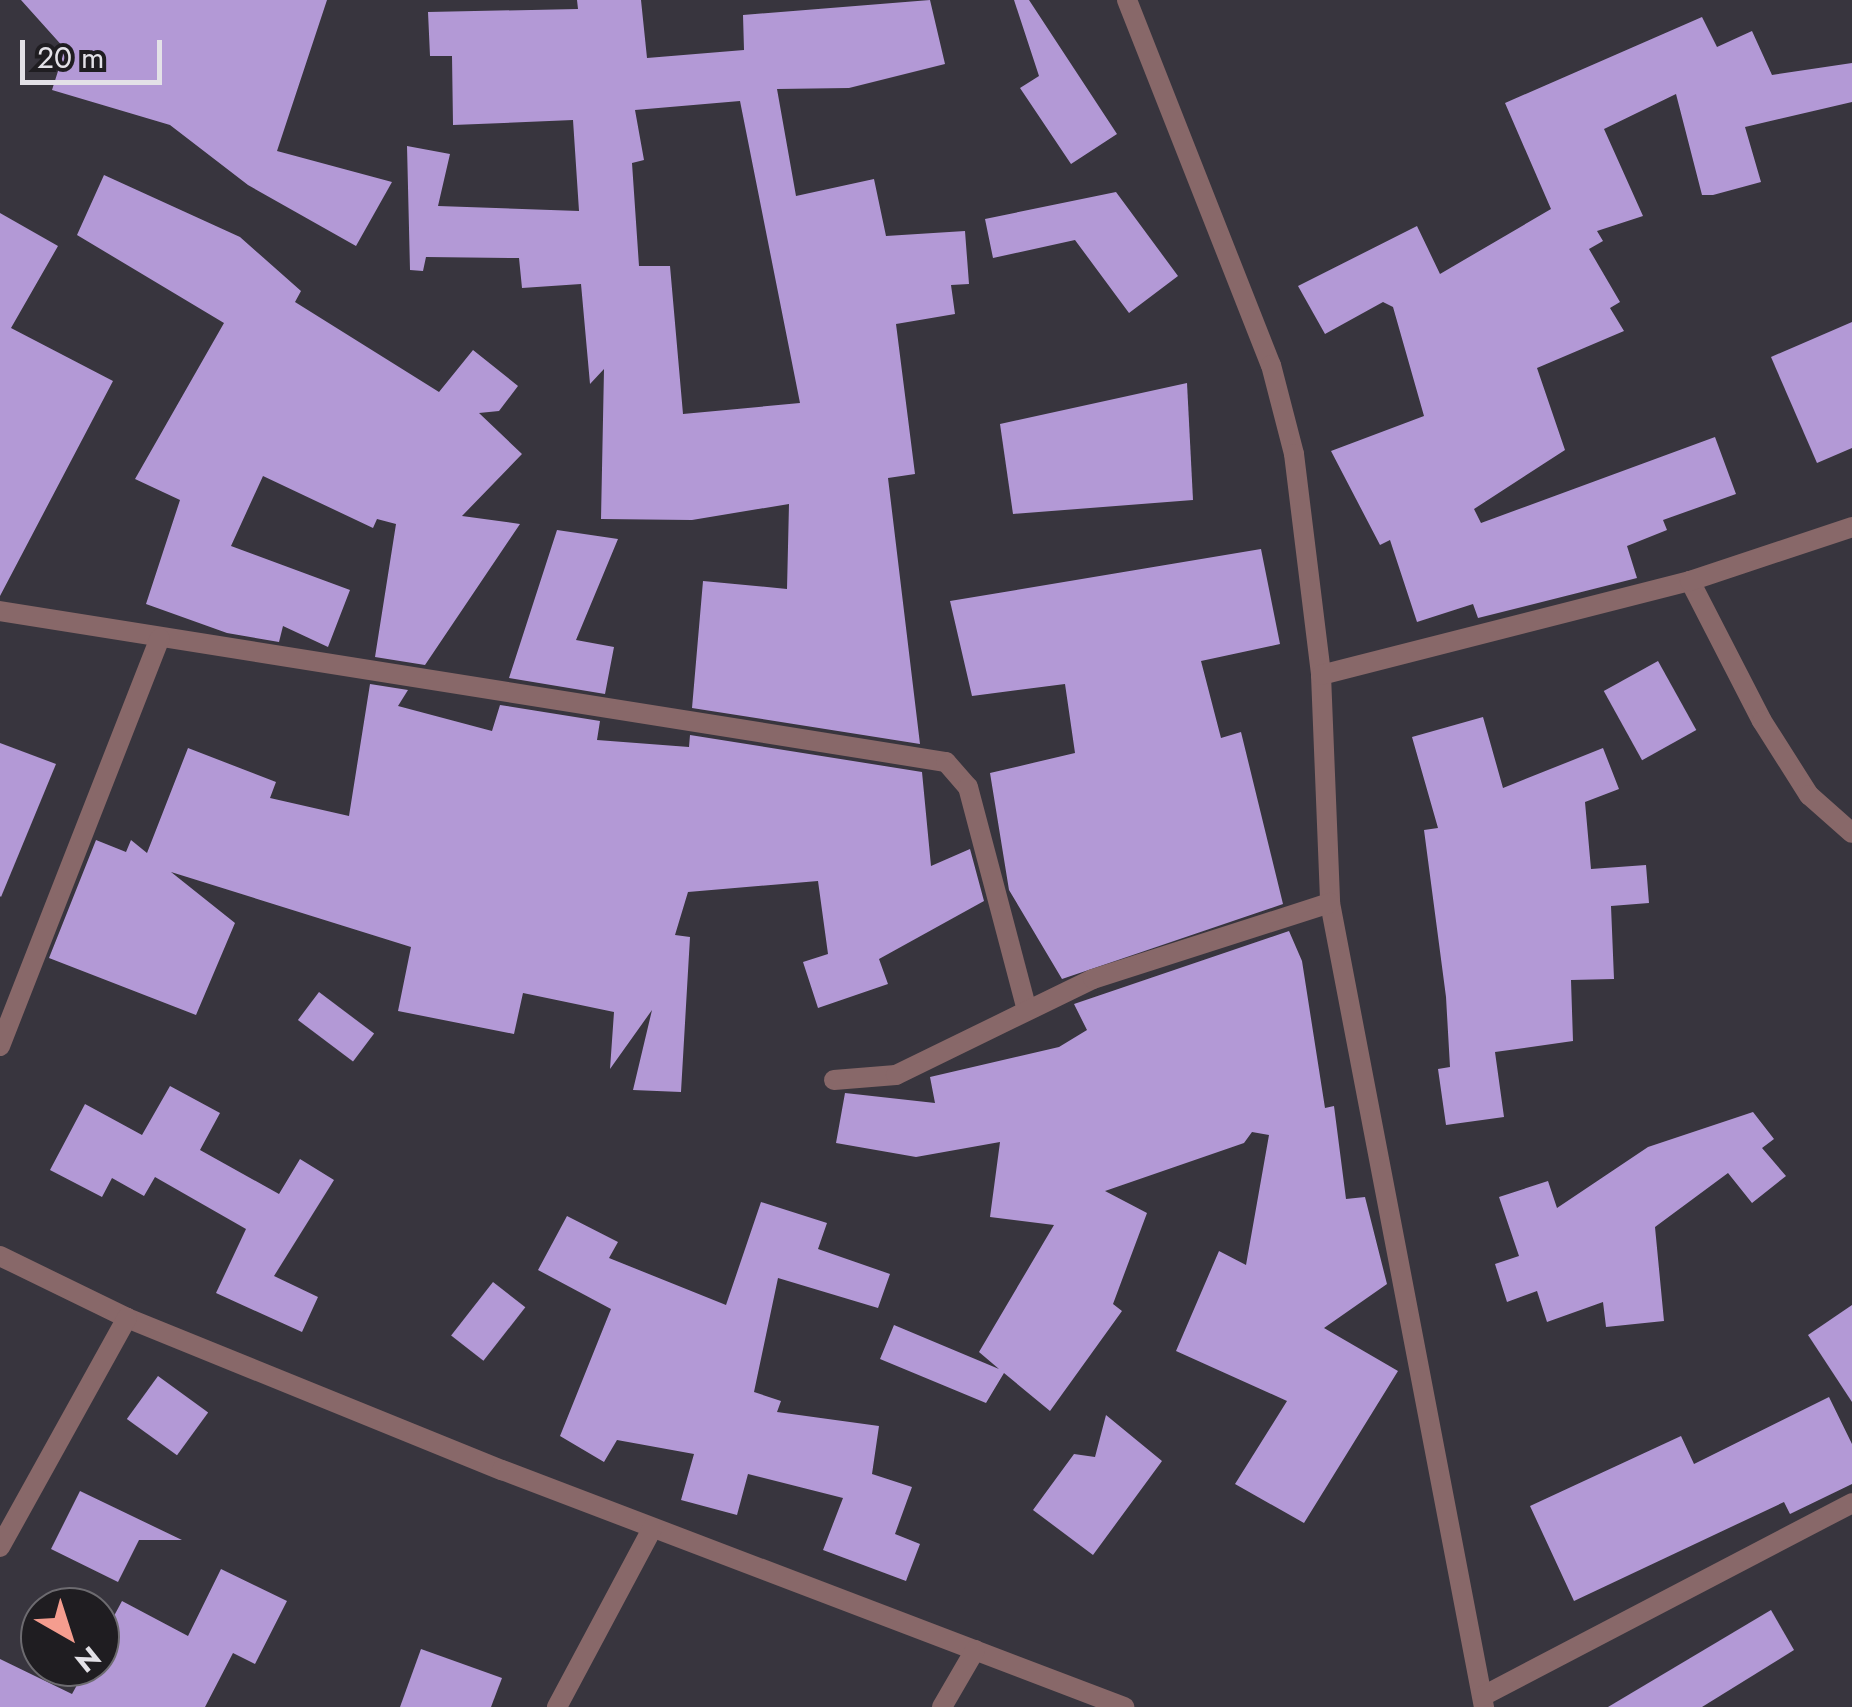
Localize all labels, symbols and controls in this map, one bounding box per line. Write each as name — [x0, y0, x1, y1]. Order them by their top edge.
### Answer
scale bar — [25, 20, 168, 82]
text: 20 m — [37, 36, 104, 79]
north arrow — [20, 1587, 120, 1687]
text: N — [66, 1636, 109, 1682]

